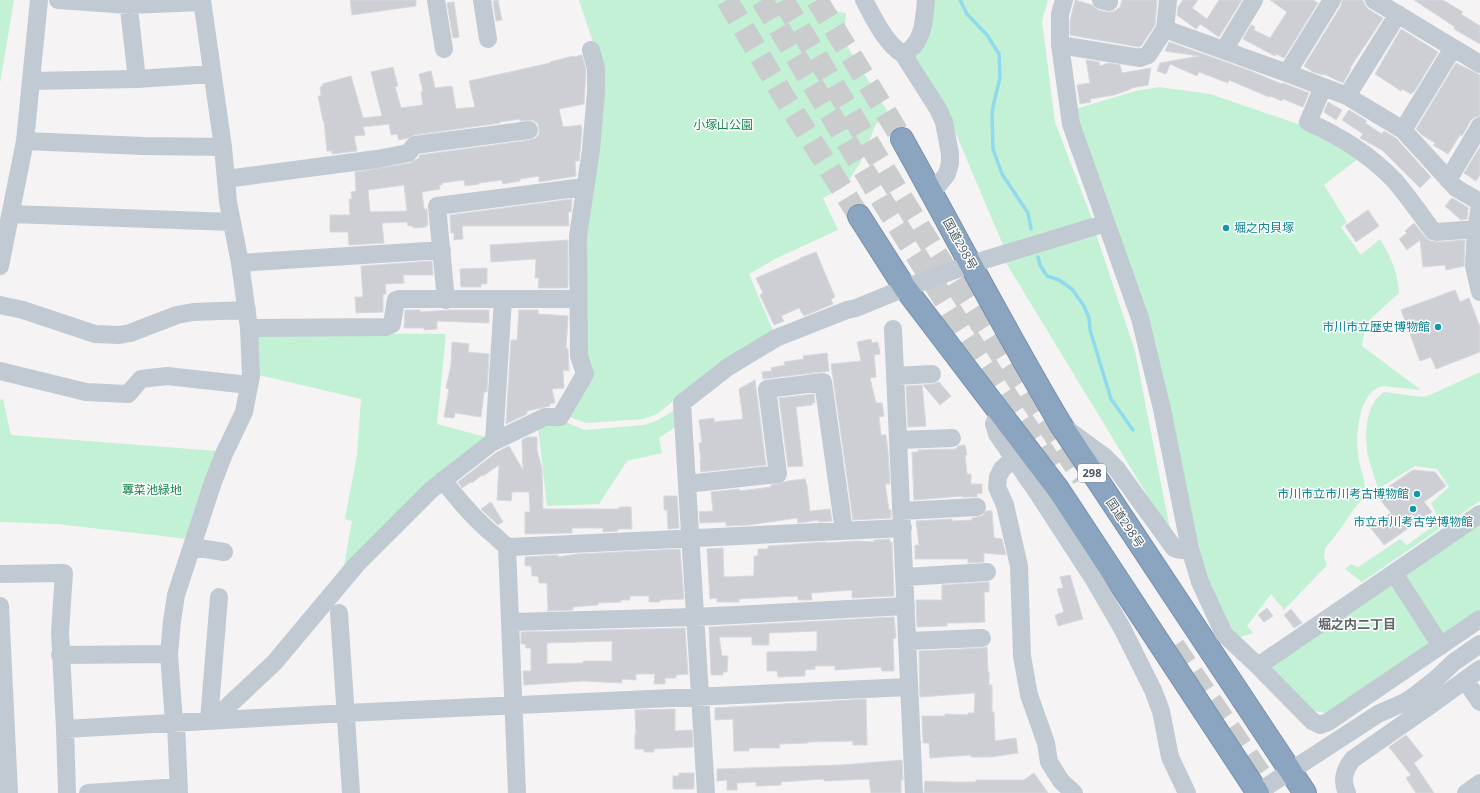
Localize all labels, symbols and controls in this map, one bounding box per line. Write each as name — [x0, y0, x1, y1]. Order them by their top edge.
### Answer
park label: 小塚山公園 — [693, 116, 753, 133]
street label: 国道298号 — [939, 215, 982, 273]
place label: 堀之内貝塚 — [1234, 219, 1294, 236]
marker: 堀之内貝塚 — [1221, 223, 1231, 233]
place label: 市川市立歴史博物館 — [1322, 318, 1430, 335]
marker: 市川市立歴史博物館 — [1433, 322, 1443, 332]
road number: 298 — [1078, 464, 1106, 482]
park label: 蓴菜池緑地 — [122, 481, 182, 498]
place label: 市川市立市川考古博物館 — [1277, 485, 1409, 502]
marker: 市川市立市川考古博物館 — [1412, 489, 1422, 499]
street label: 国道298号 — [1103, 495, 1148, 551]
marker: 市立市川考古学博物館 — [1408, 504, 1418, 514]
place label: 市立市川考古学博物館 — [1353, 513, 1473, 530]
district label: 堀之内二丁目 — [1318, 615, 1396, 633]

